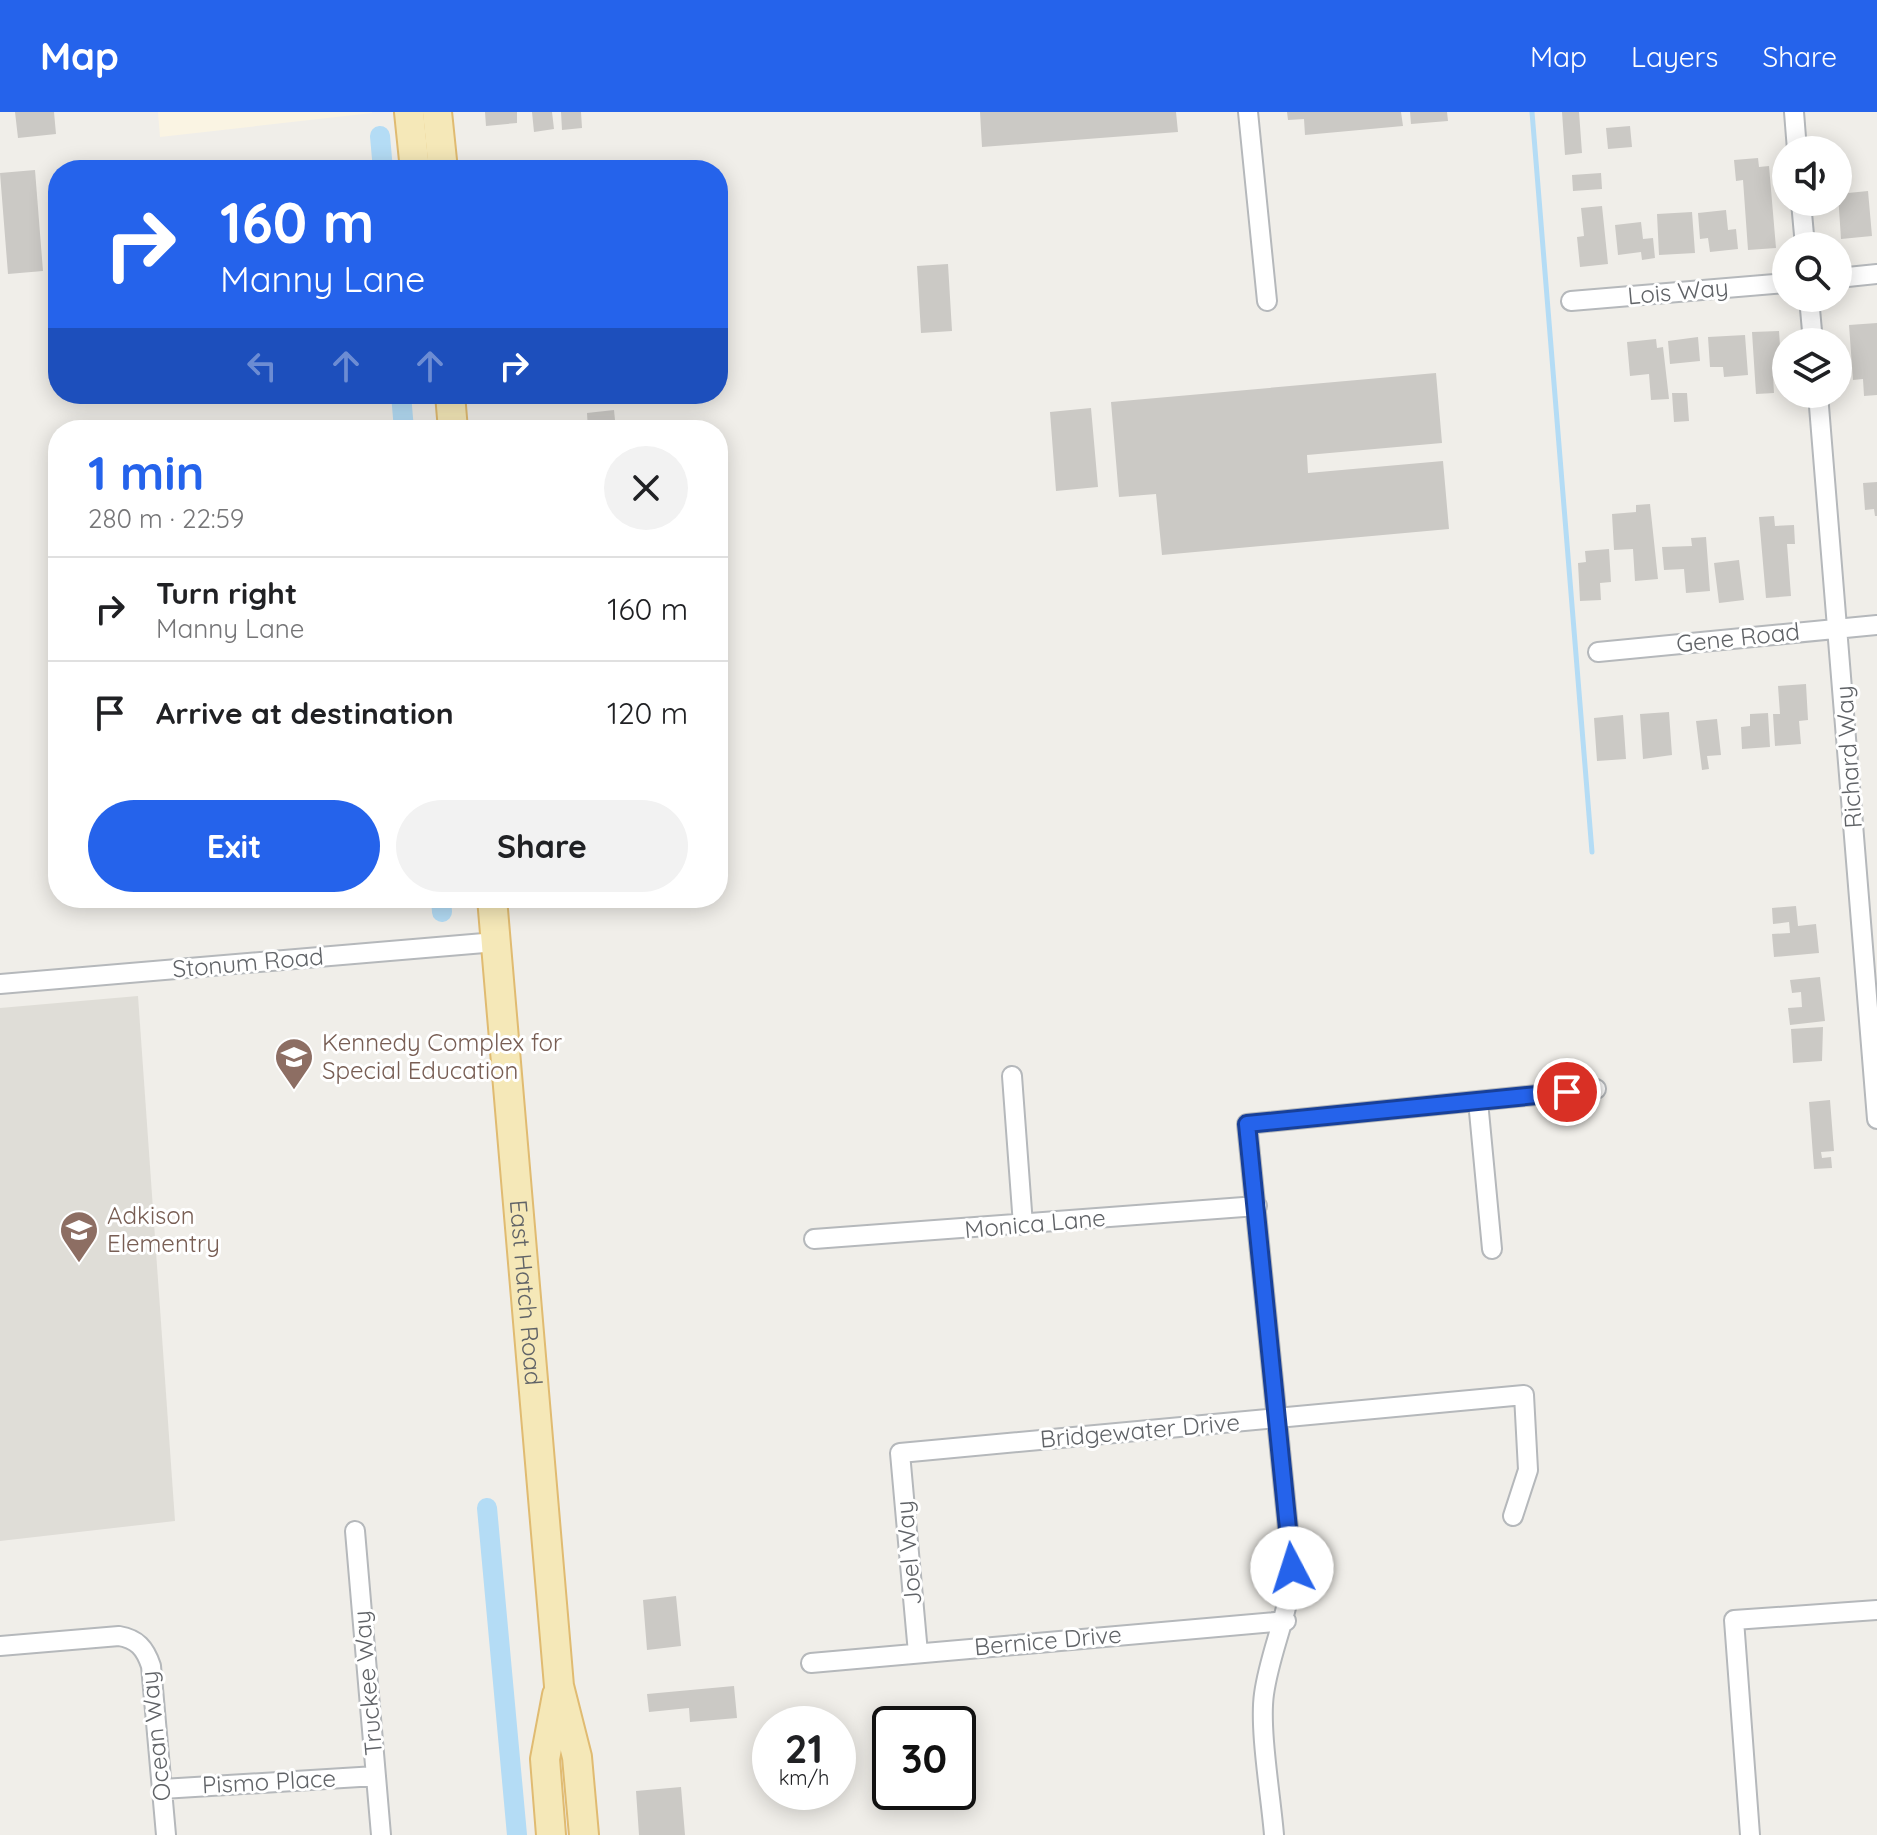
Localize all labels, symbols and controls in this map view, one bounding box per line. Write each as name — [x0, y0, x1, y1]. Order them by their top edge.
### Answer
text: Map — [40, 32, 119, 80]
text: Map — [1530, 39, 1587, 74]
text: Layers — [1631, 39, 1718, 74]
text: Share — [1762, 39, 1837, 74]
map controls — [1772, 136, 1852, 408]
button: sound — [1772, 136, 1852, 216]
text: 160 m — [220, 187, 374, 257]
icon: right — [88, 192, 192, 296]
button: search — [1772, 232, 1852, 312]
text: Manny Lane — [220, 256, 425, 301]
street label: Lois Way — [1626, 272, 1730, 310]
button: layers — [1772, 328, 1852, 408]
icon: left — [240, 344, 284, 388]
icon: ahead — [324, 344, 368, 388]
icon: ahead — [408, 344, 452, 388]
icon: right — [492, 344, 536, 388]
text: 1 min — [88, 442, 204, 502]
button: close — [604, 446, 688, 530]
text: 280 m · 22:59 — [88, 502, 244, 535]
text: Turn right — [156, 574, 297, 612]
icon: right — [88, 587, 132, 631]
text: 160 m — [607, 590, 688, 628]
text: Manny Lane — [156, 612, 304, 645]
street label: Gene Road — [1675, 616, 1801, 658]
street label: Richard Way — [1828, 685, 1868, 829]
icon: arrive — [88, 691, 132, 735]
text: Arrive at destination — [156, 694, 454, 732]
text: 120 m — [607, 694, 688, 732]
button: Exit — [88, 800, 380, 892]
button: Share — [396, 800, 688, 892]
street label: Stonum Road — [171, 940, 325, 984]
place label: Kennedy Complex for Special Education — [322, 1027, 562, 1085]
school or university icon: Kennedy Complex for Special Education — [273, 1036, 315, 1091]
pin — [1533, 1058, 1601, 1126]
icon: arrive — [1545, 1070, 1589, 1114]
street label: East Hatch Road — [504, 1198, 549, 1387]
place label: Adkison Elementry — [107, 1200, 220, 1258]
street label: Monica Lane — [963, 1202, 1107, 1244]
school or university icon: Adkison Elementry — [58, 1209, 100, 1264]
street label: Bridgewater Drive — [1039, 1406, 1241, 1454]
street label: Joel Way — [888, 1499, 928, 1607]
position arrow — [1250, 1526, 1334, 1610]
street label: Truckee Way — [346, 1609, 388, 1757]
street label: Bernice Drive — [973, 1619, 1123, 1661]
street label: Ocean Way — [133, 1670, 177, 1803]
speed limit sign: 30 — [872, 1706, 976, 1810]
text: 21 — [785, 1723, 823, 1773]
street label: Pismo Place — [201, 1763, 337, 1799]
text: km/h — [779, 1765, 829, 1790]

